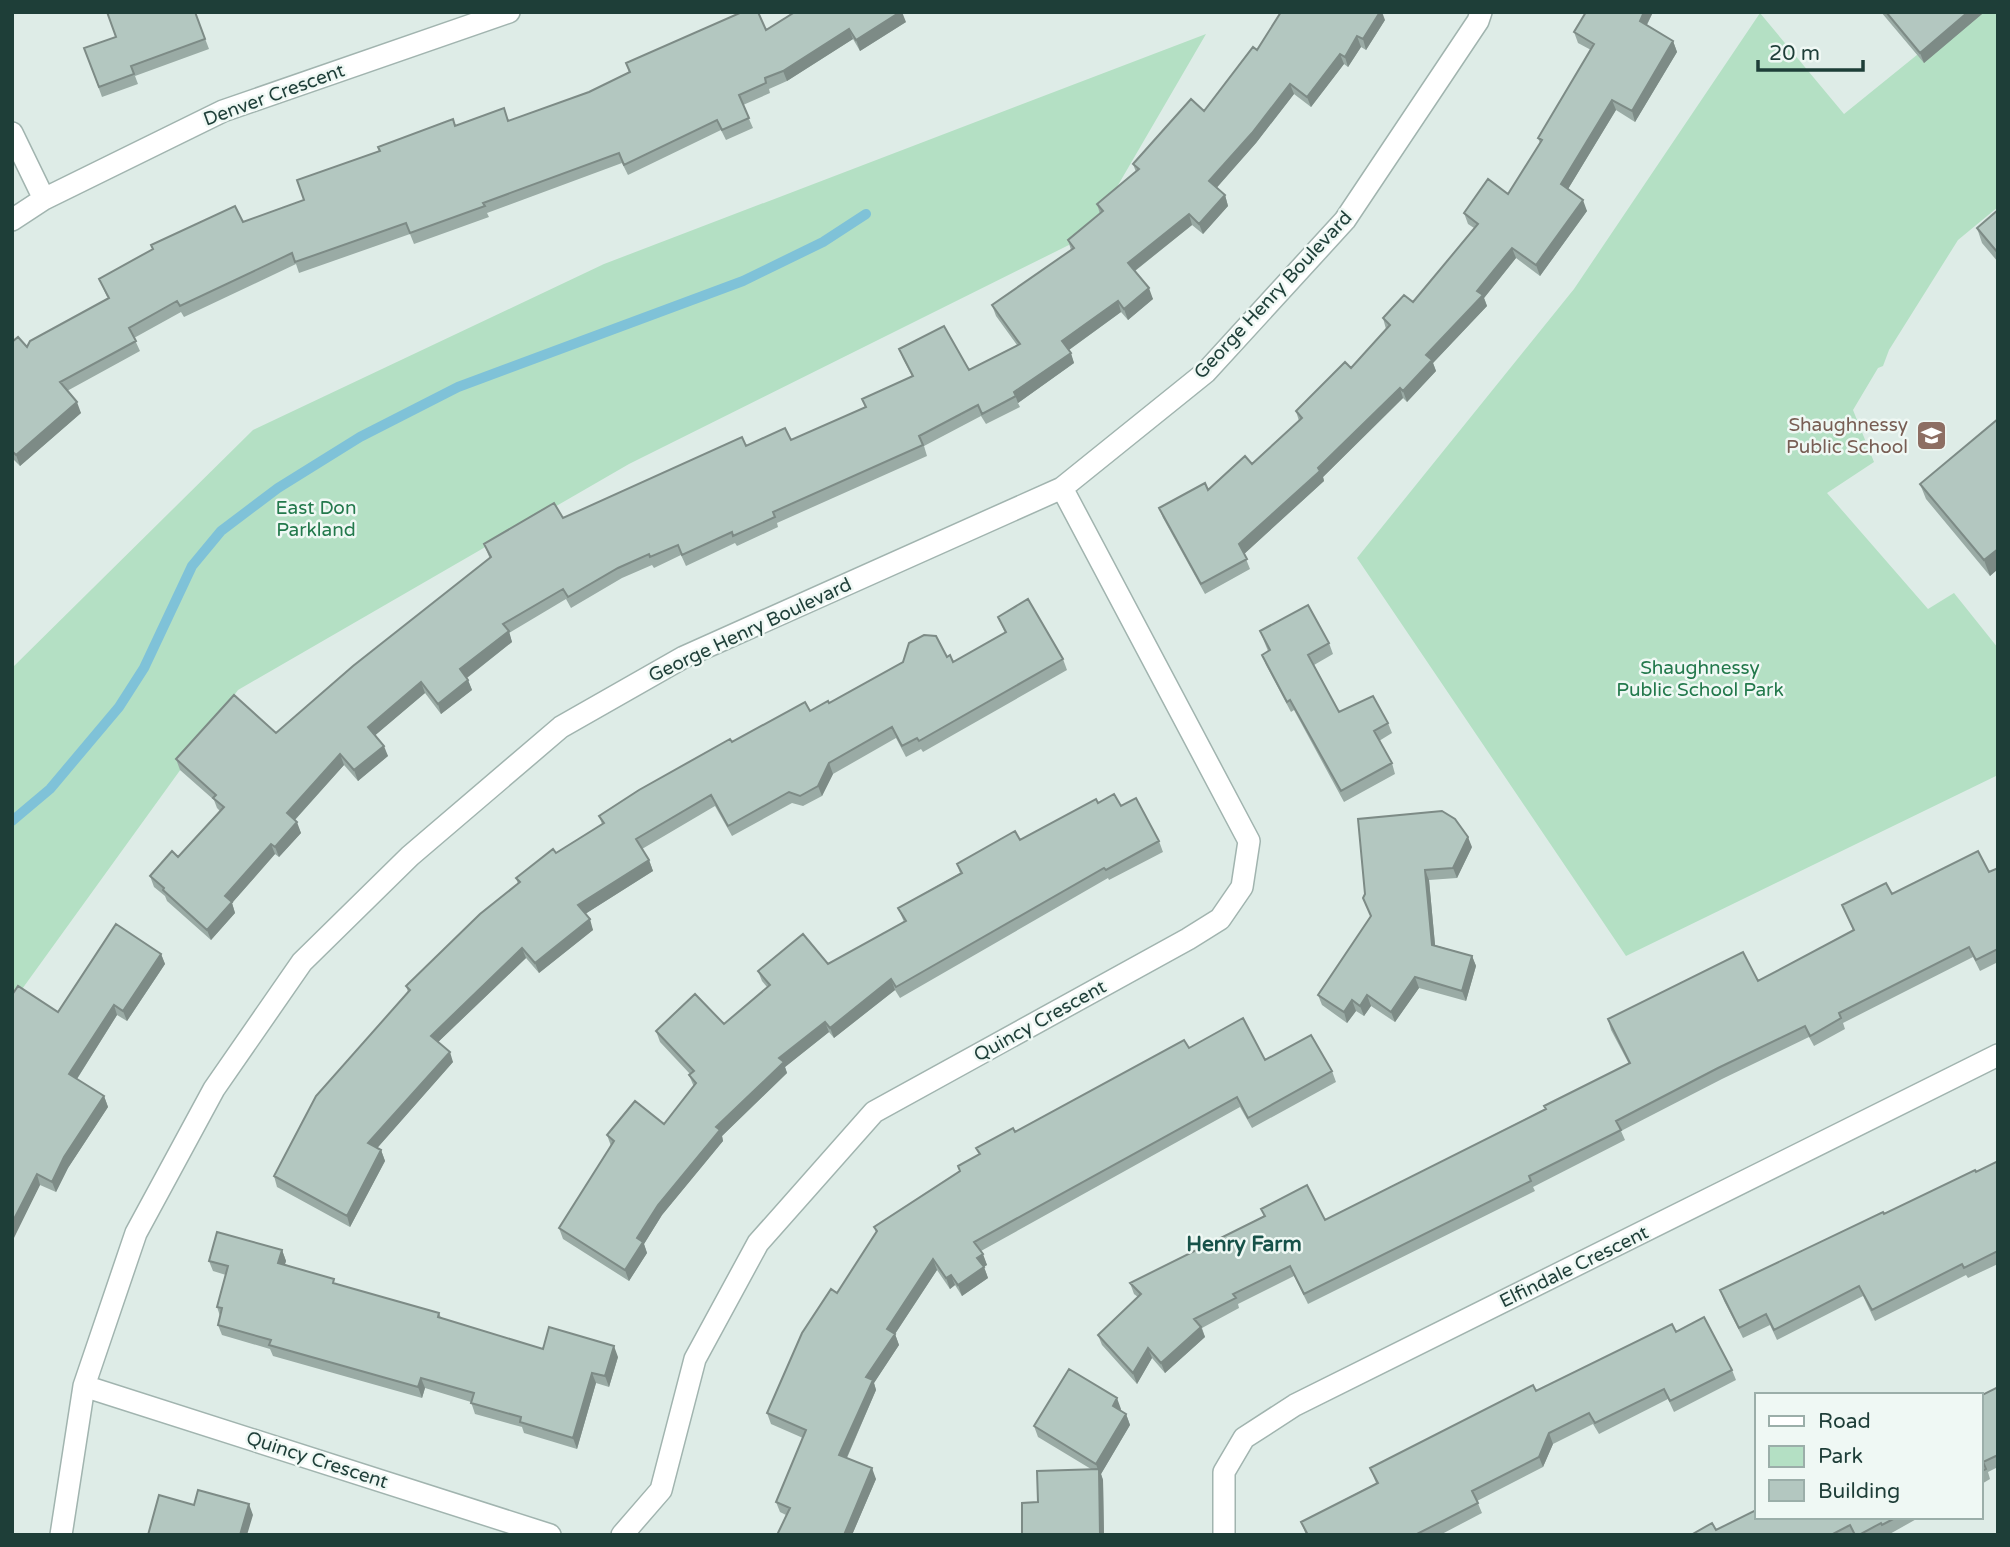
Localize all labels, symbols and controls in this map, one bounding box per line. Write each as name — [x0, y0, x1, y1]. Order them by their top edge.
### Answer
scale bar — [1758, 28, 1863, 72]
text: 20 m — [1769, 41, 1820, 66]
street label: Denver Crescent — [201, 59, 347, 131]
street label: George Henry Boulevard — [1189, 207, 1357, 383]
place label: Shaughnessy Public School — [1786, 414, 1908, 458]
school or university icon: Shaughnessy Public School — [1914, 419, 1948, 453]
park label: East Don Parkland — [276, 497, 356, 541]
street label: George Henry Boulevard — [645, 573, 855, 687]
park label: Shaughnessy Public School Park — [1616, 657, 1784, 701]
street label: Quincy Crescent — [970, 976, 1110, 1066]
street label: Elfindale Crescent — [1496, 1221, 1652, 1313]
district label: Henry Farm — [1186, 1232, 1302, 1257]
legend — [1755, 1393, 1982, 1519]
text: Road — [1818, 1409, 1871, 1434]
street label: Quincy Crescent — [243, 1427, 391, 1493]
text: Park — [1818, 1444, 1863, 1469]
text: Building — [1818, 1479, 1900, 1504]

